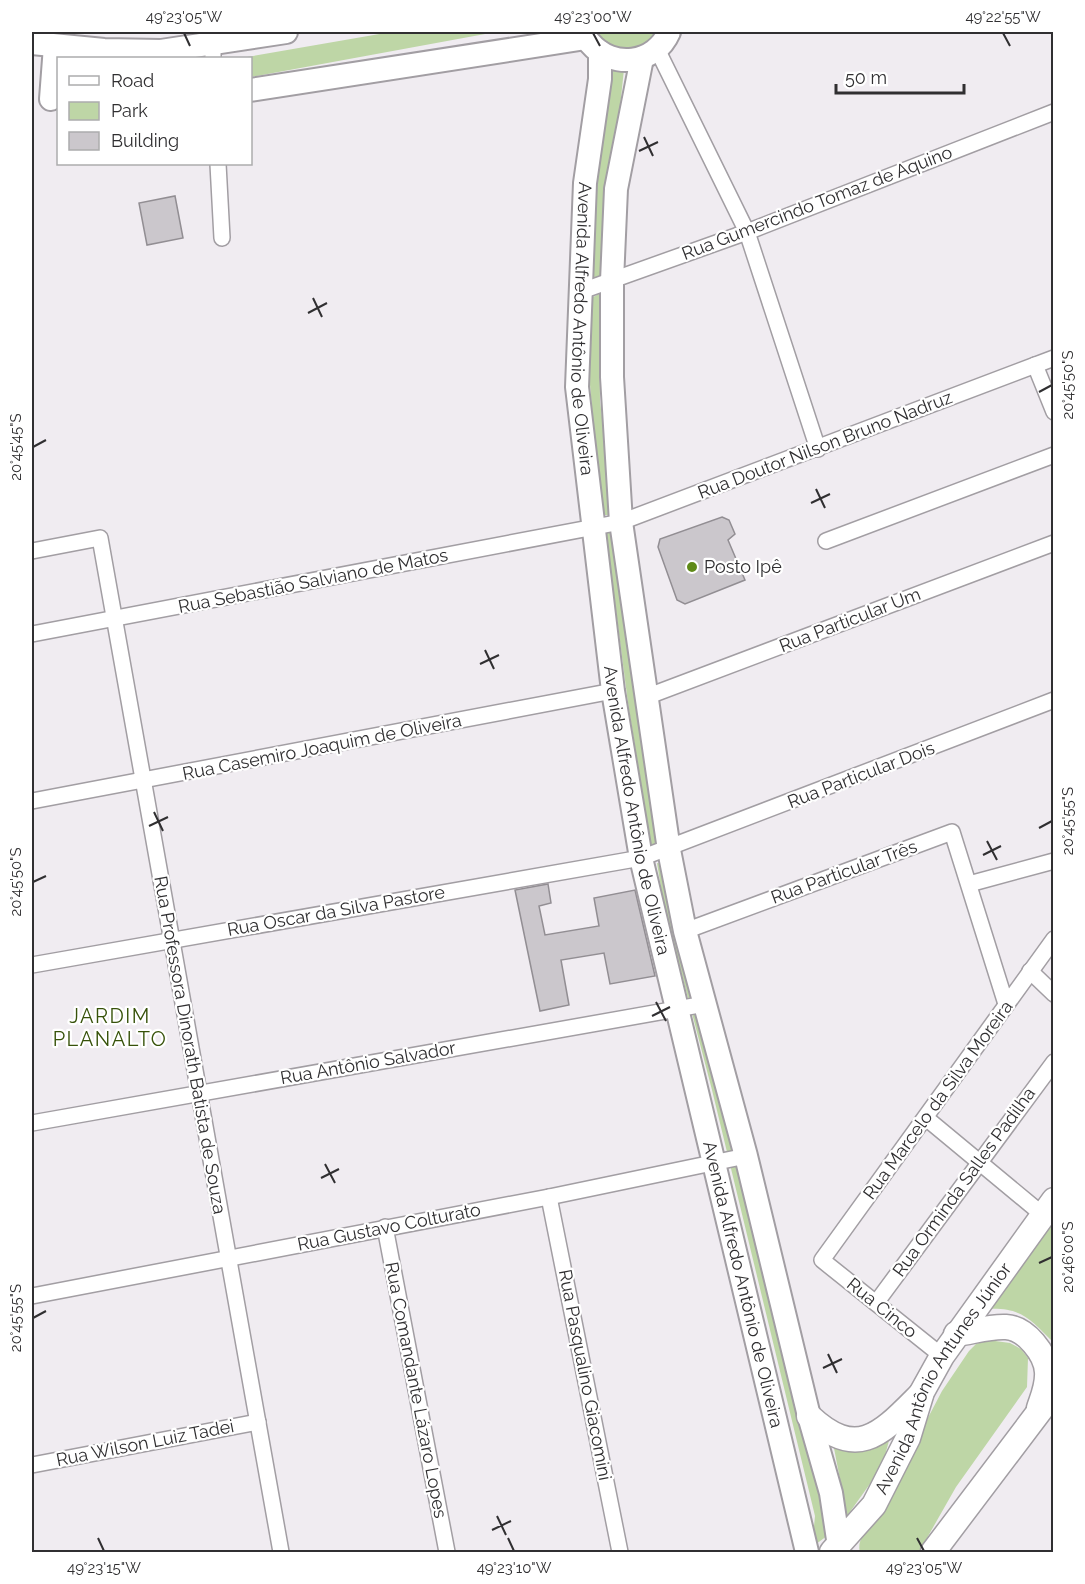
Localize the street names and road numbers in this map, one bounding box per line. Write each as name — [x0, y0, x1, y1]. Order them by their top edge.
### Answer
street label: Rua Gumercindo Tomaz de Aquino — [679, 141, 955, 264]
street label: Avenida Alfredo Antônio de Oliveira — [567, 181, 598, 476]
street label: Rua Doutor Nilson Bruno Nadruz — [695, 386, 955, 503]
street label: Rua Sebastião Salviano de Matos — [176, 544, 450, 617]
street label: Rua Particular Um — [776, 583, 923, 656]
street label: Avenida Alfredo Antônio de Oliveira — [600, 664, 675, 957]
street label: Rua Casemiro Joaquim de Oliveira — [181, 709, 463, 784]
street label: Rua Particular Dois — [784, 737, 938, 812]
street label: Rua Particular Três — [768, 835, 920, 908]
street label: Rua Professora Dinorath Batista de Souza — [150, 874, 231, 1216]
street label: Rua Oscar da Silva Pastore — [225, 881, 447, 940]
street label: Rua Marcelo da Silva Moreira — [858, 996, 1017, 1203]
street label: Rua Antônio Salvador — [279, 1037, 458, 1088]
street label: Rua Orminda Salles Padilha — [888, 1083, 1039, 1280]
street label: Avenida Alfredo Antônio de Oliveira — [699, 1139, 788, 1430]
street label: Rua Gustavo Colturato — [295, 1198, 483, 1255]
street label: Avenida Antônio Antunes Júnior — [870, 1258, 1016, 1498]
street label: Rua Comandante Lázaro Lopes — [381, 1260, 452, 1520]
street label: Rua Pasqualino Giacomini — [555, 1268, 616, 1482]
street label: Rua Cinco — [843, 1273, 922, 1342]
street label: Rua Wilson Luiz Tadei — [54, 1415, 236, 1470]

